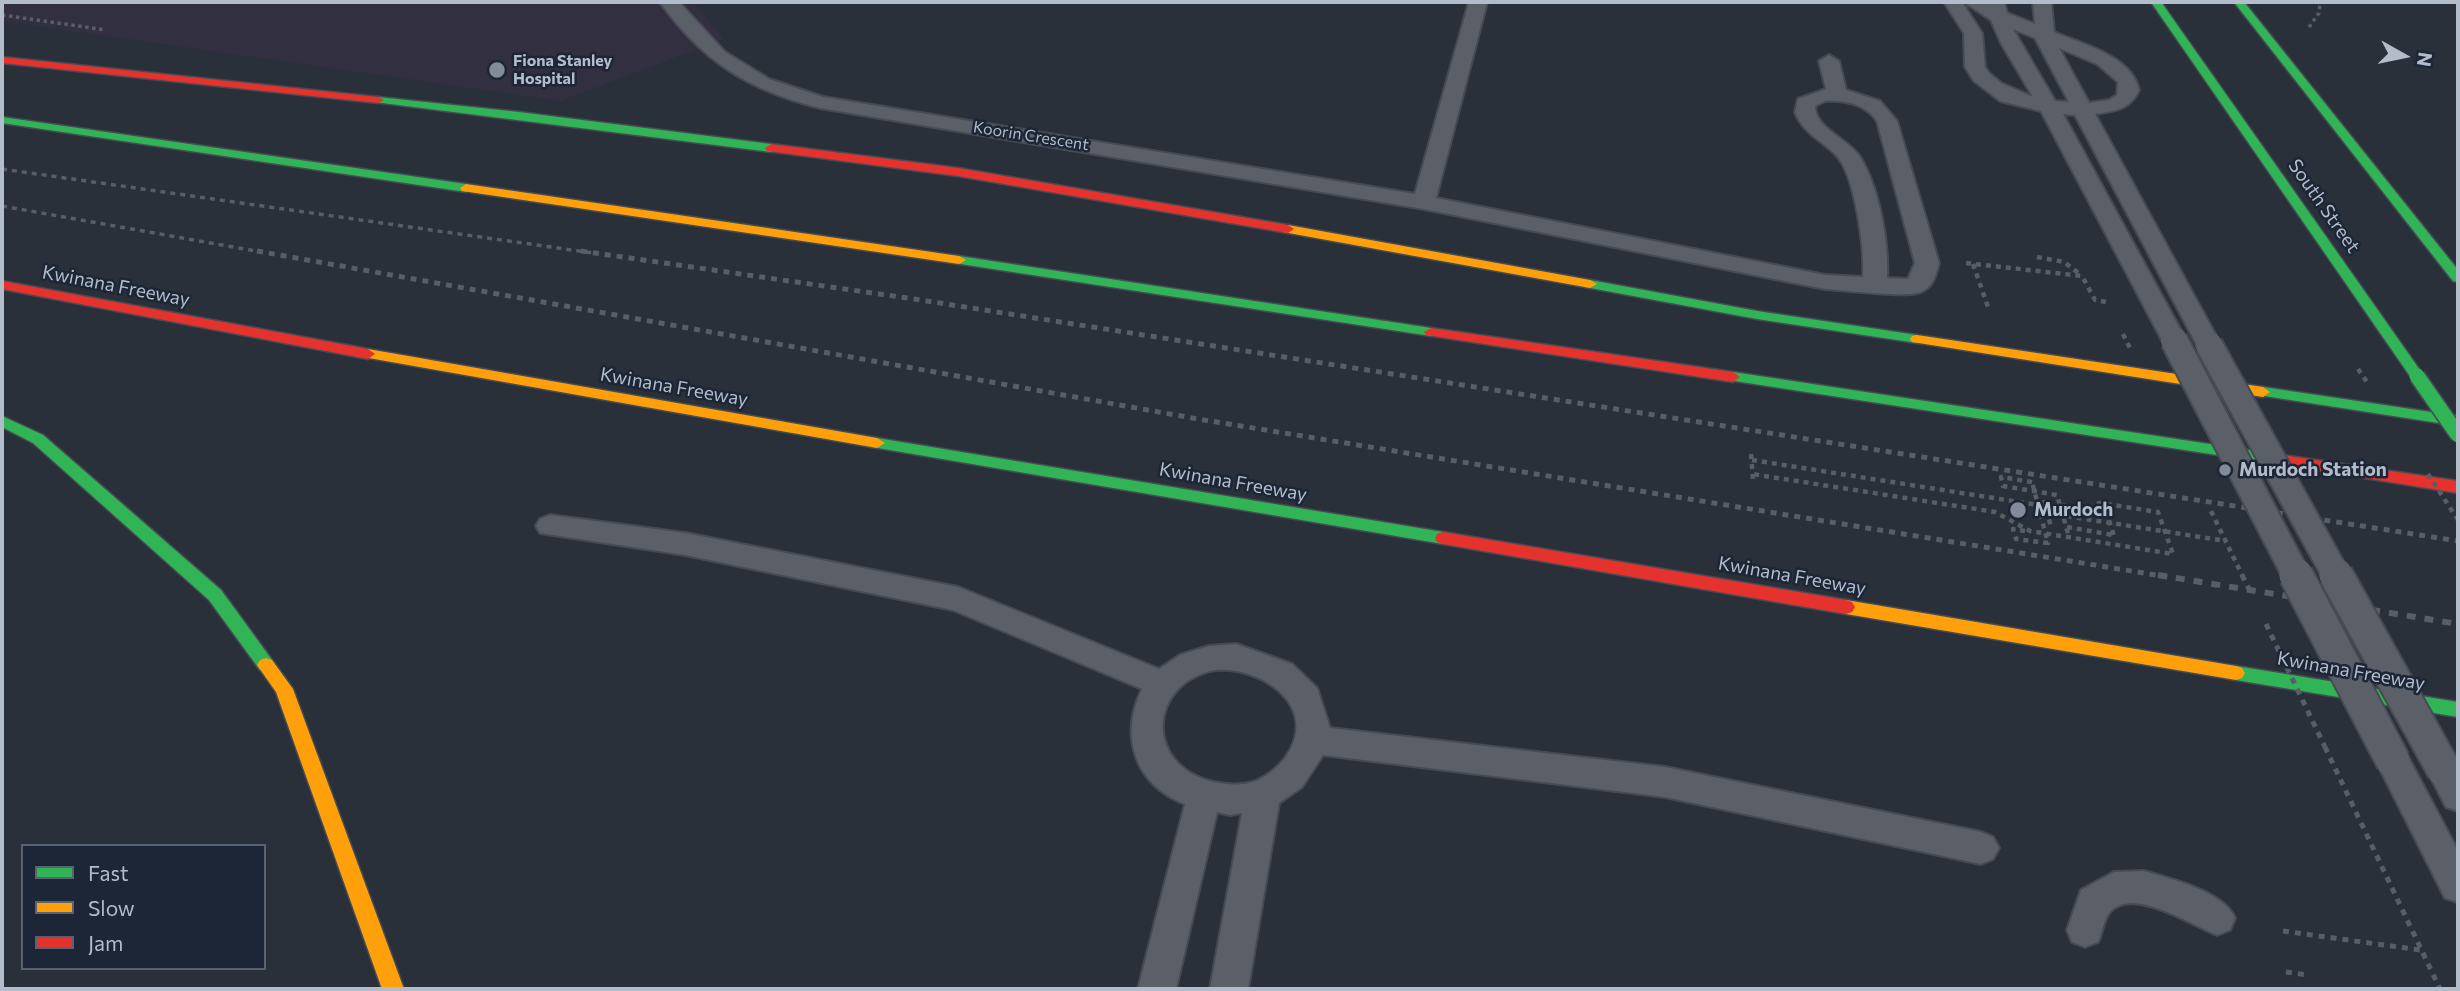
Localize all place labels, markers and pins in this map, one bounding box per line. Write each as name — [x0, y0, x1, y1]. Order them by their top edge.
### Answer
place label: Fiona Stanley Hospital — [513, 51, 612, 89]
marker: Fiona Stanley Hospital — [487, 60, 507, 80]
place label: Murdoch Station — [2239, 459, 2387, 481]
marker: Murdoch Station — [2217, 462, 2233, 478]
place label: Murdoch — [2034, 499, 2113, 521]
marker: Murdoch — [2008, 500, 2028, 520]

